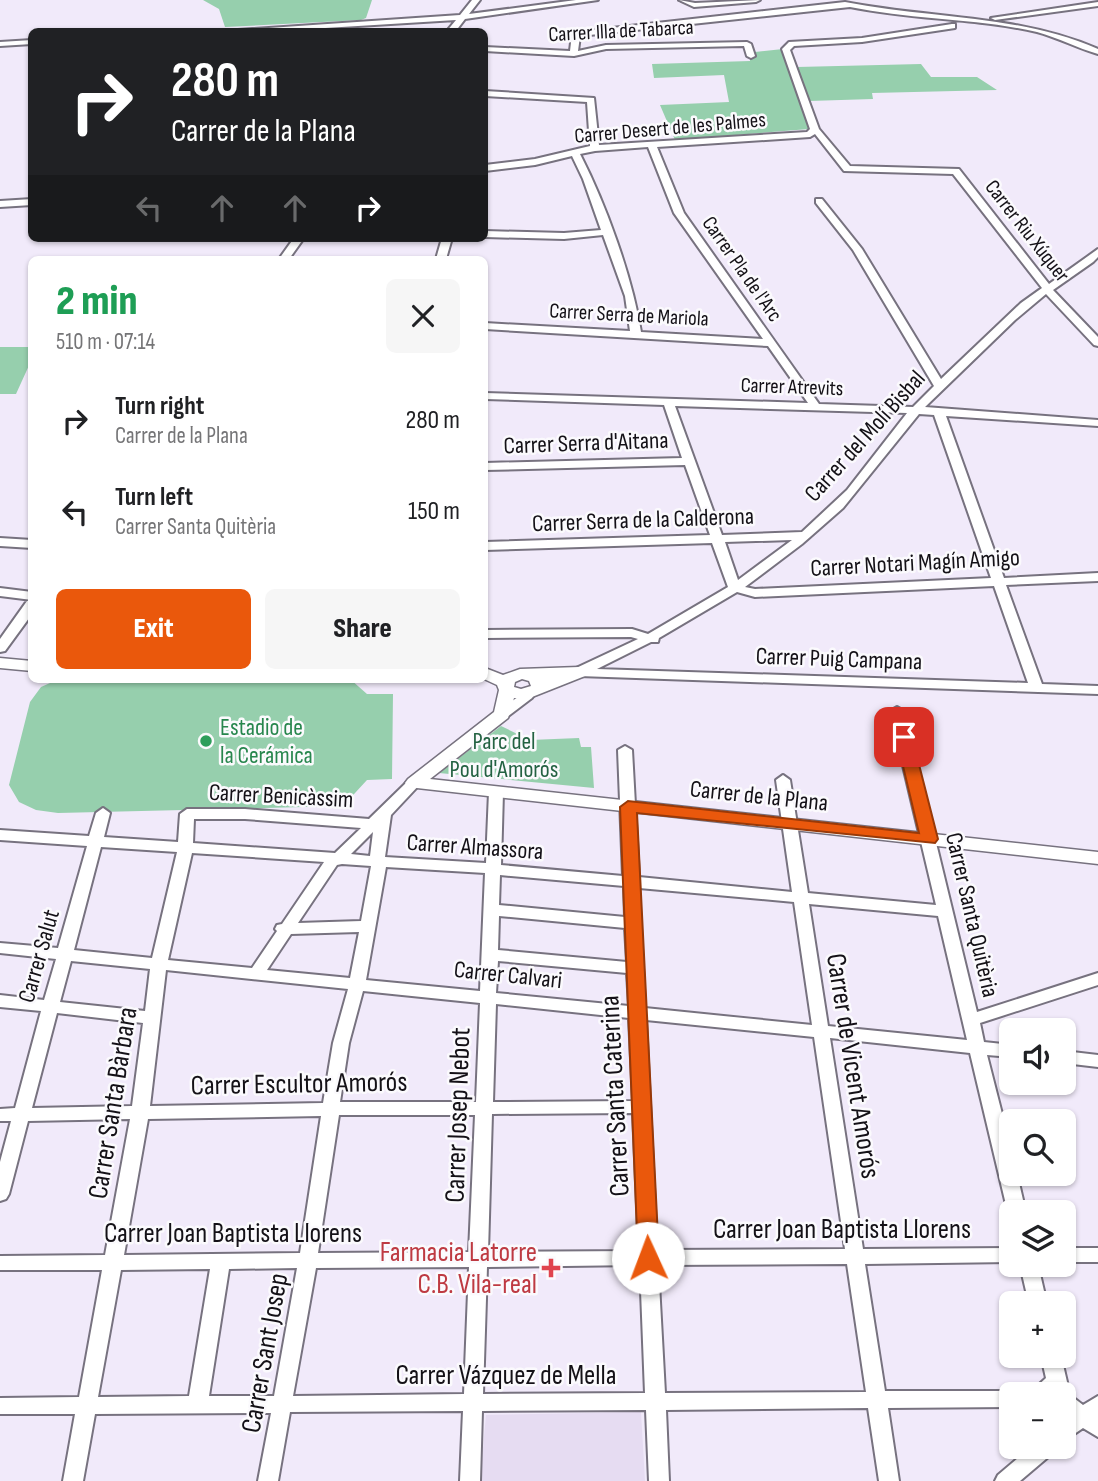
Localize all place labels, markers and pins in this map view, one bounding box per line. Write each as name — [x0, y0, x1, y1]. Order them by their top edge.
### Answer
pin — [874, 707, 934, 767]
place label: Estadio de la Cerámica — [220, 713, 313, 770]
marker: Estadio de la Cerámica — [198, 733, 214, 749]
place label: Farmacia Latorre C.B. Vila-real — [380, 1236, 537, 1301]
marker: Farmacia Latorre C.B. Vila-real — [543, 1260, 559, 1276]

